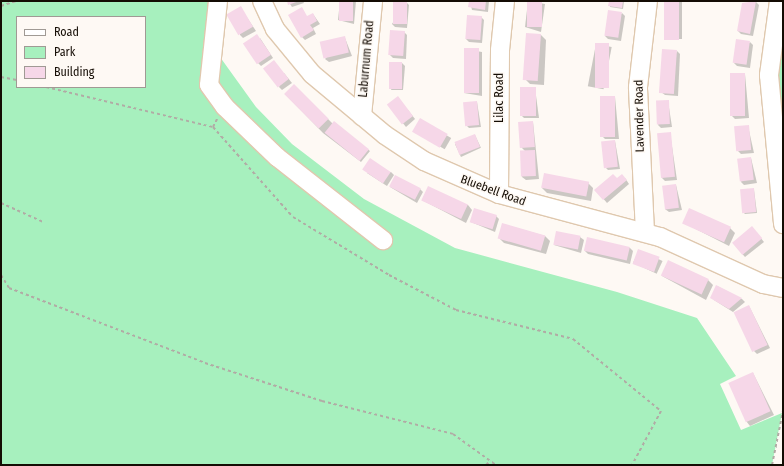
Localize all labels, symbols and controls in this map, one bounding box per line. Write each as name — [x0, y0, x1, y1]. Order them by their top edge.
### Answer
legend — [16, 16, 146, 88]
street label: Laburnum Road — [356, 20, 378, 98]
text: Road — [54, 25, 79, 39]
text: Park — [54, 45, 75, 59]
text: Building — [54, 65, 94, 79]
street label: Lilac Road — [493, 73, 507, 123]
street label: Lavender Road — [632, 80, 648, 152]
street label: Bluebell Road — [458, 173, 528, 209]

